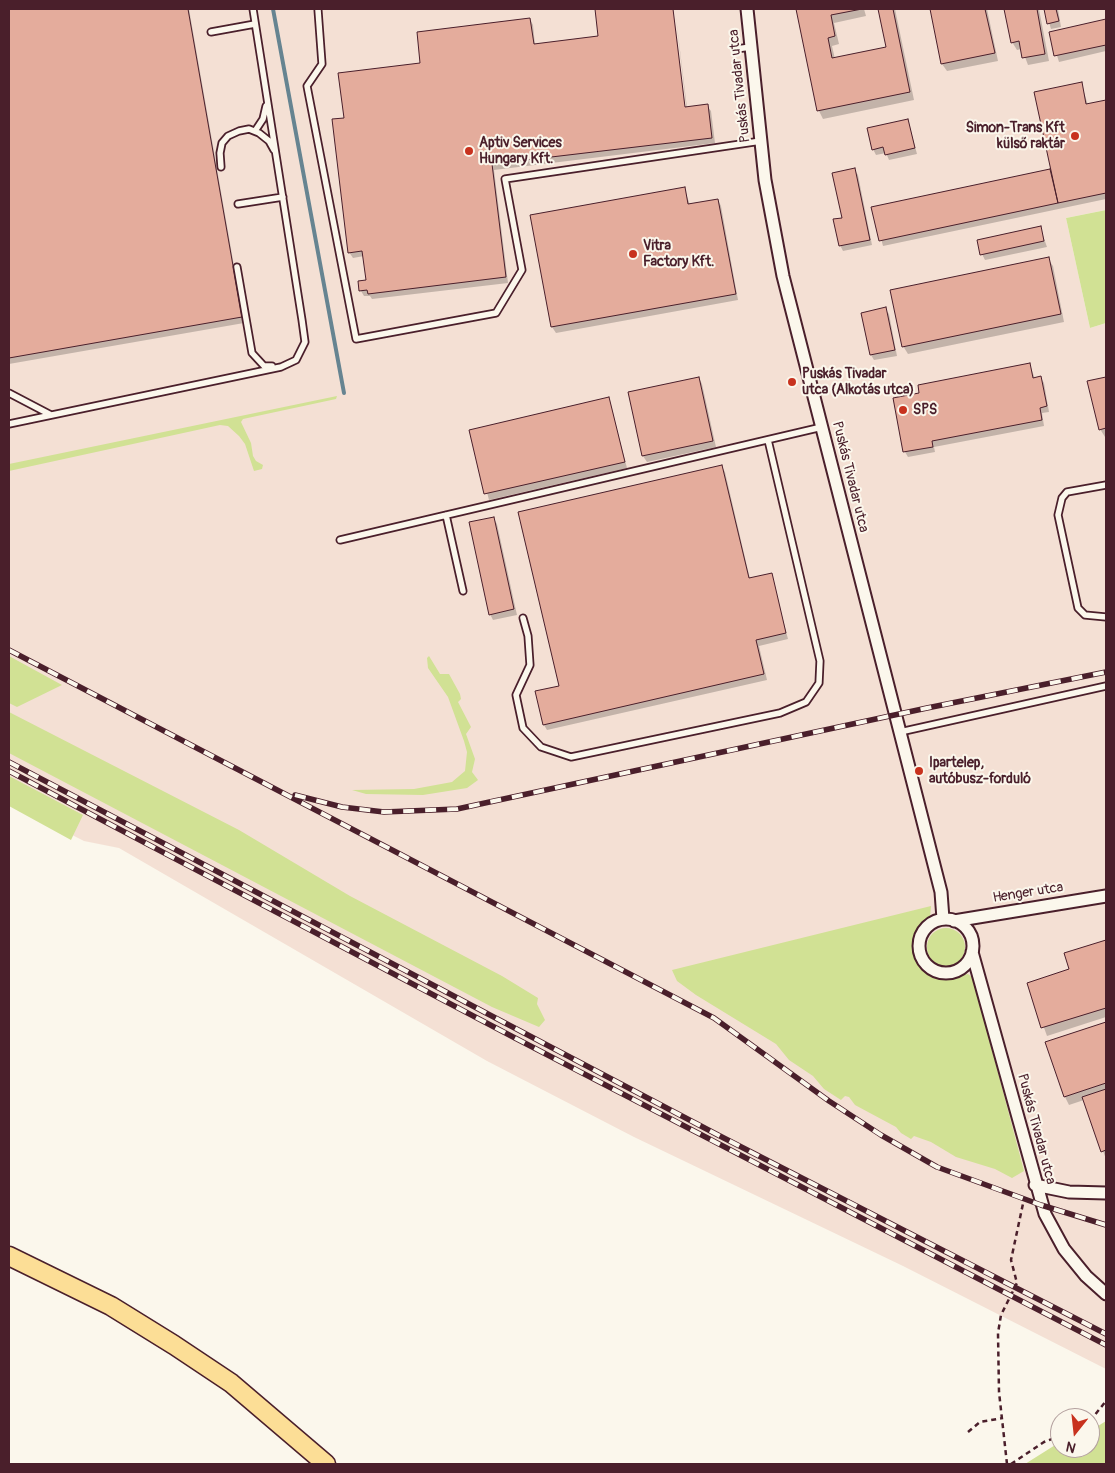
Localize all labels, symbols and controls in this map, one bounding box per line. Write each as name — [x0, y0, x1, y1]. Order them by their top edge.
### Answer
street label: Puskás Tivadar utca — [726, 28, 754, 144]
place label: Simon-Trans Kft külső raktár — [966, 120, 1065, 152]
marker: Simon-Trans Kft külső raktár — [1069, 130, 1081, 142]
place label: Aptiv Services Hungary Kft. — [479, 135, 562, 168]
marker: Aptiv Services Hungary Kft. — [463, 145, 475, 157]
place label: Vitra Factory Kft. — [643, 238, 714, 270]
marker: Vitra Factory Kft. — [627, 248, 639, 260]
place label: Puskás Tivadar utca (Alkotás utca) — [802, 366, 914, 398]
marker: Puskás Tivadar utca (Alkotás utca) — [786, 376, 798, 388]
place label: SPS — [913, 402, 937, 418]
marker: SPS — [897, 404, 909, 416]
street label: Puskás Tivadar utca — [828, 420, 872, 534]
place label: Ipartelep, autóbusz-forduló — [929, 755, 1031, 788]
marker: Ipartelep, autóbusz-forduló — [913, 765, 925, 777]
street label: Henger utca — [992, 879, 1064, 907]
street label: Puskás Tivadar utca — [1013, 1072, 1059, 1186]
north arrow — [1050, 1408, 1100, 1458]
text: N — [1064, 1437, 1078, 1456]

